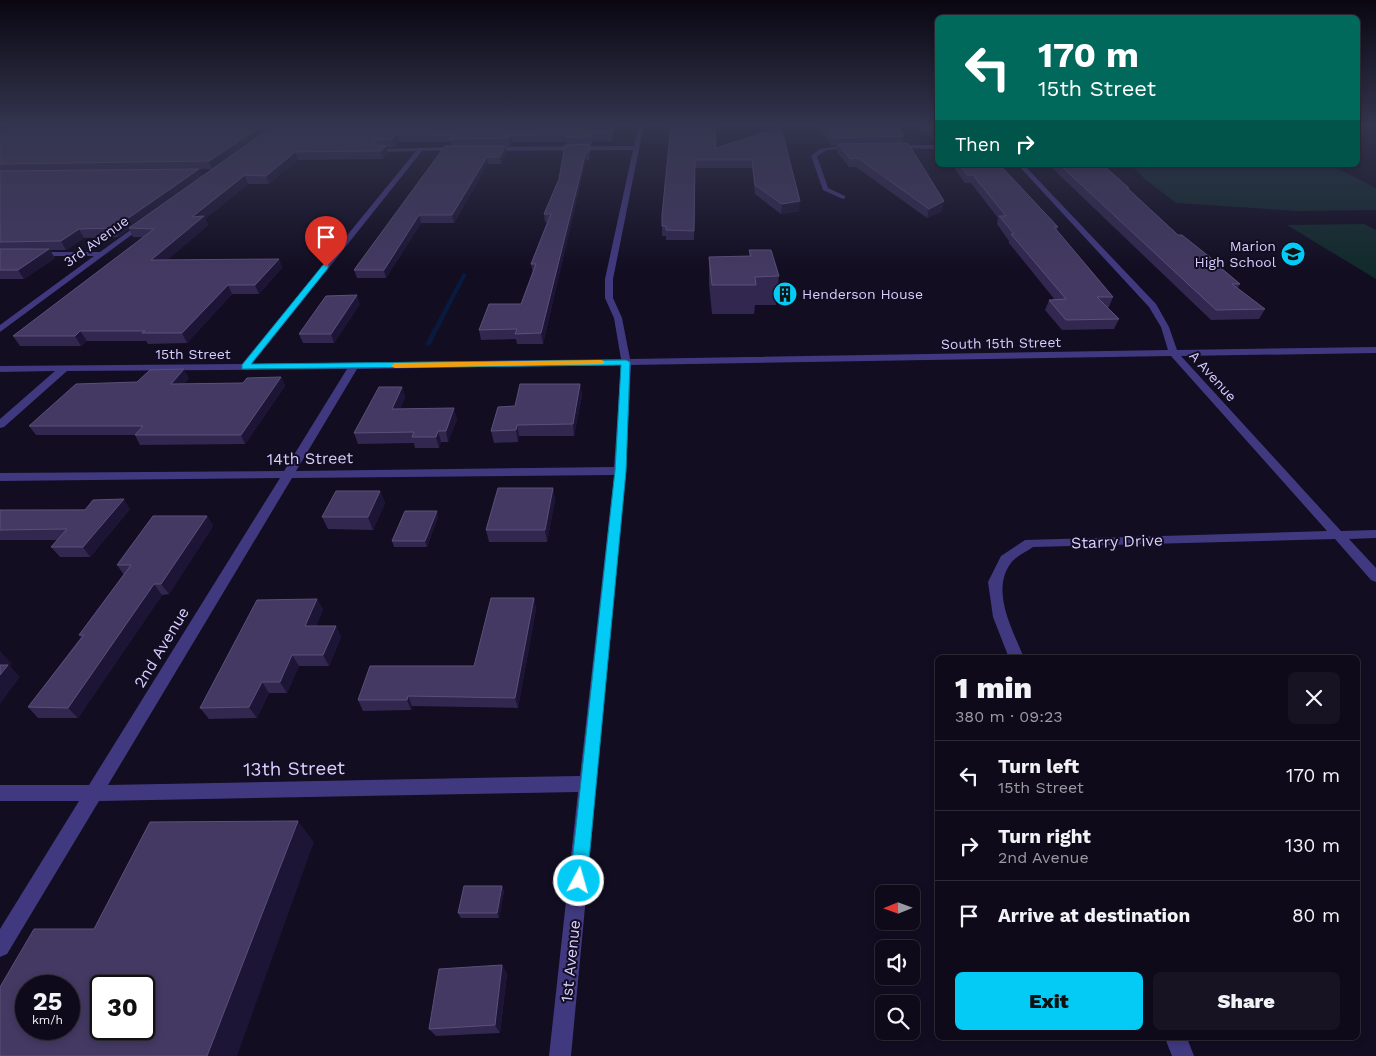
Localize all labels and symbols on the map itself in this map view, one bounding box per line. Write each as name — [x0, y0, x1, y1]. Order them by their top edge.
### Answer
street label: 3rd Avenue — [60, 212, 132, 270]
pin — [305, 216, 347, 267]
place label: Marion High School — [1195, 238, 1277, 270]
school or university icon: Marion High School — [1280, 241, 1306, 267]
building icon: Henderson House — [772, 281, 798, 307]
place label: Henderson House — [802, 286, 923, 302]
street label: South 15th Street — [941, 334, 1061, 352]
street label: 15th Street — [155, 346, 231, 362]
street label: A Avenue — [1186, 347, 1240, 405]
street label: 14th Street — [267, 448, 354, 469]
street label: Starry Drive — [1071, 530, 1163, 553]
street label: 2nd Avenue — [130, 603, 193, 691]
street label: 13th Street — [243, 756, 345, 781]
position arrow — [552, 854, 604, 906]
north arrow — [875, 885, 920, 930]
street label: 1st Avenue — [557, 919, 584, 1003]
speed limit sign: 30 — [90, 975, 155, 1040]

